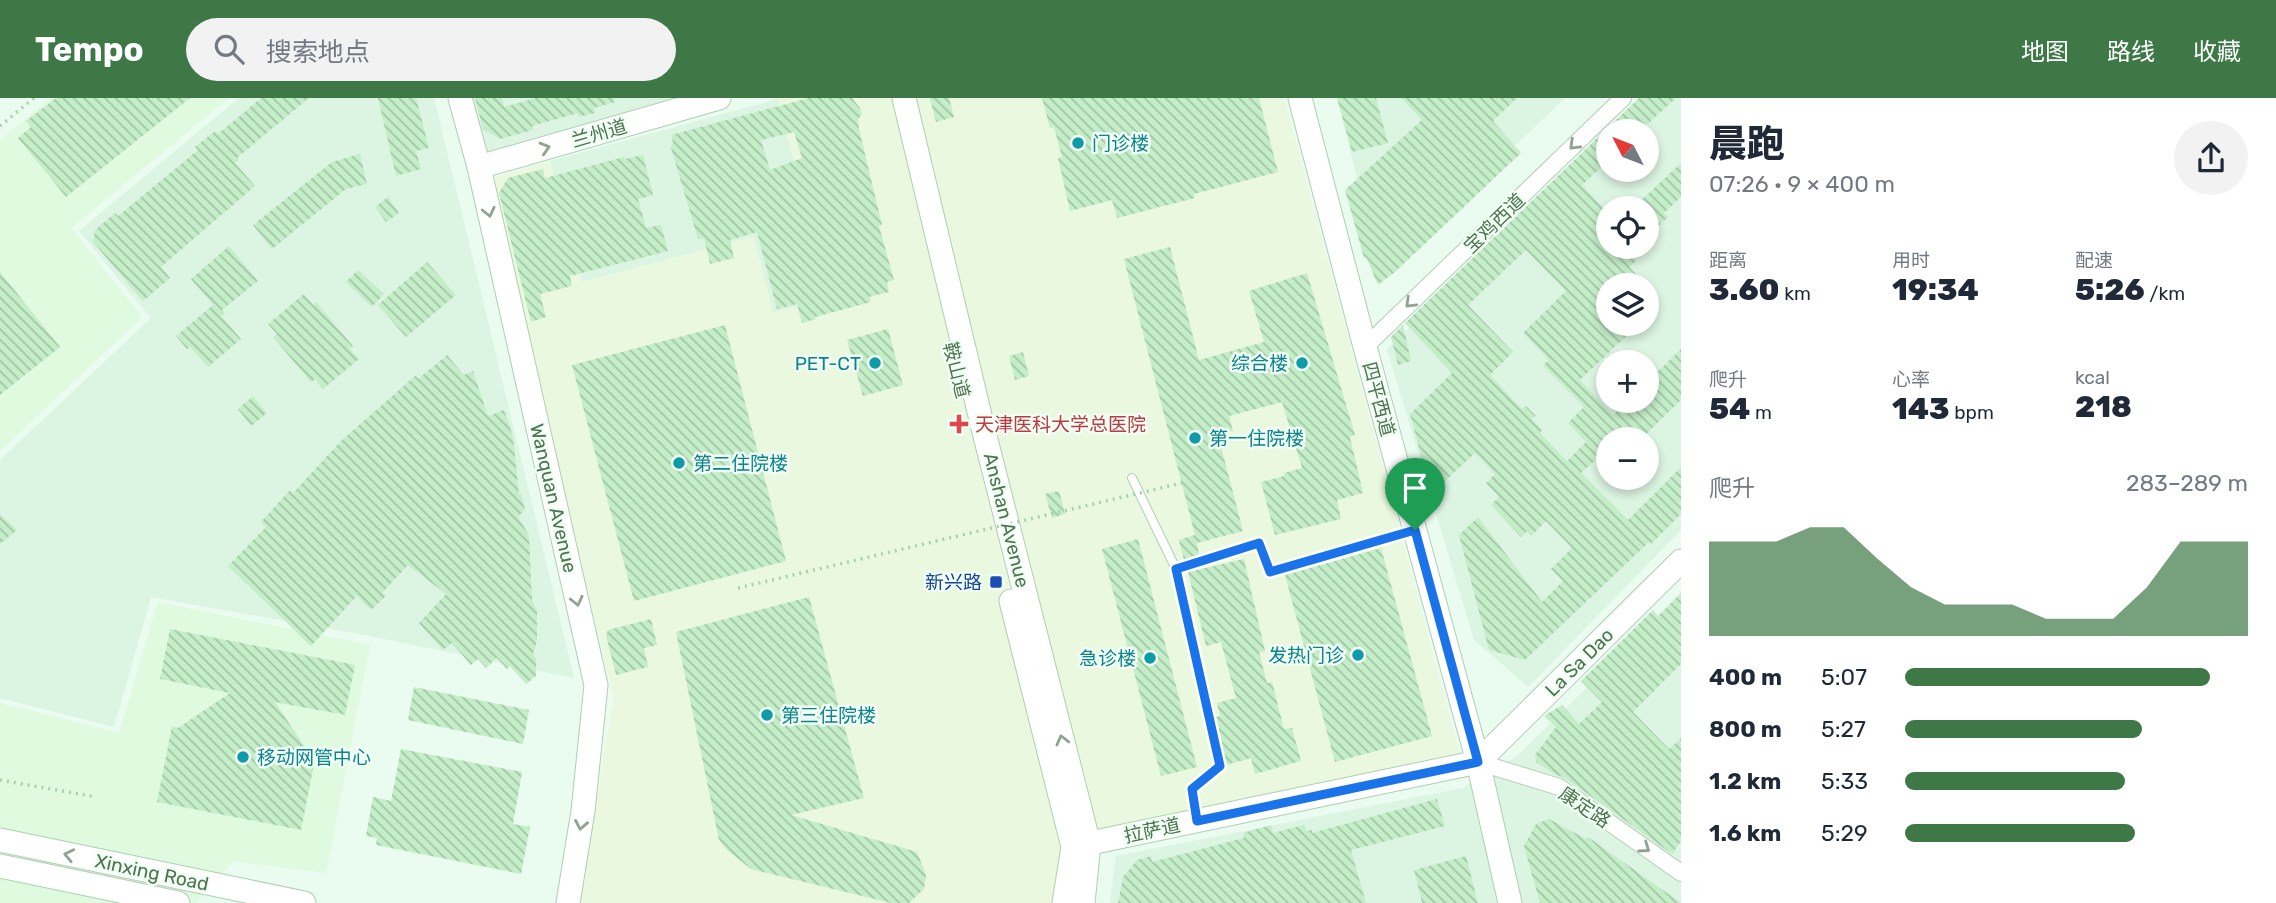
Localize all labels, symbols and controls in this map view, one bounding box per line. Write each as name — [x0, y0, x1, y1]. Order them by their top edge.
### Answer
search box — [186, 18, 676, 81]
text: Tempo — [35, 30, 144, 69]
icon: search — [210, 30, 248, 68]
text: 搜索地点 — [266, 37, 370, 68]
text: 地图 — [2021, 38, 2069, 66]
text: 路线 — [2107, 38, 2155, 66]
text: 收藏 — [2193, 38, 2241, 66]
street label: 兰州道 — [569, 115, 630, 152]
north arrow — [1596, 119, 1659, 182]
map controls — [1596, 119, 1659, 490]
text: 晨跑 — [1709, 121, 1785, 167]
button: share — [2174, 121, 2248, 195]
place label: 门诊楼 — [1092, 132, 1149, 155]
marker: 门诊楼 — [1070, 135, 1086, 151]
one-way arrow — [1569, 137, 1582, 150]
one-way arrow — [538, 142, 550, 157]
text: 07:26 · 9 × 400 m — [1709, 170, 1895, 198]
street label: 宝鸡西道 — [1459, 189, 1530, 258]
button: locate — [1596, 196, 1659, 259]
one-way arrow — [481, 206, 495, 218]
text: 距离 — [1709, 249, 1747, 272]
text: 用时 — [1892, 249, 1930, 272]
text: 配速 — [2075, 249, 2113, 272]
text: 3.60 — [1709, 272, 1779, 308]
text: 19:34 — [1892, 272, 1979, 308]
text: 5:26 — [2075, 272, 2145, 308]
button: layers — [1596, 273, 1659, 336]
text: km — [1779, 282, 1811, 305]
text: /km — [2145, 282, 2185, 305]
one-way arrow — [1405, 295, 1418, 308]
street label: 鞍山道 — [938, 340, 975, 401]
button: + — [1596, 350, 1659, 413]
place label: PET-CT — [795, 352, 861, 375]
place label: 综合楼 — [1231, 352, 1288, 375]
marker: PET-CT — [867, 355, 883, 371]
marker: 综合楼 — [1294, 355, 1310, 371]
street label: 四平西道 — [1358, 359, 1399, 439]
text: kcal — [2075, 366, 2110, 389]
text: 爬升 — [1709, 368, 1747, 391]
text: 心率 — [1892, 368, 1930, 391]
text: 218 — [2075, 389, 2132, 425]
text: 54 — [1709, 391, 1750, 427]
text: 143 — [1892, 391, 1950, 427]
text: m — [1750, 401, 1772, 424]
text: bpm — [1950, 401, 1994, 424]
place label: 天津医科大学总医院 — [975, 413, 1146, 436]
marker: 天津医科大学总医院 — [949, 414, 969, 434]
street label: Wanquan Avenue — [525, 421, 582, 575]
place label: 第一住院楼 — [1209, 427, 1304, 450]
button: − — [1596, 427, 1659, 490]
marker: 第一住院楼 — [1187, 430, 1203, 446]
street label: Anshan Avenue — [979, 450, 1034, 590]
place label: 第二住院楼 — [693, 452, 788, 475]
marker: 第二住院楼 — [671, 455, 687, 471]
pin — [1385, 458, 1445, 530]
icon: arrive — [1396, 469, 1434, 507]
text: 283–289 m — [2126, 469, 2248, 497]
text: 爬升 — [1709, 474, 1755, 502]
place label: 新兴路 — [925, 571, 982, 594]
marker: 新兴路 — [988, 574, 1004, 590]
one-way arrow — [569, 595, 584, 607]
street label: La Sa Dao — [1540, 623, 1618, 701]
place label: 发热门诊 — [1268, 644, 1344, 667]
place label: 急诊楼 — [1079, 647, 1136, 670]
marker: 发热门诊 — [1350, 647, 1366, 663]
marker: 急诊楼 — [1142, 650, 1158, 666]
text: 400 m — [1709, 663, 1782, 691]
text: 5:07 — [1821, 663, 1867, 691]
place label: 第三住院楼 — [781, 704, 876, 727]
marker: 第三住院楼 — [759, 707, 775, 723]
text: 800 m — [1709, 715, 1782, 743]
text: 5:27 — [1821, 715, 1866, 743]
one-way arrow — [1056, 734, 1070, 746]
place label: 移动网管中心 — [257, 746, 371, 769]
marker: 移动网管中心 — [235, 749, 251, 765]
text: 1.2 km — [1709, 767, 1781, 795]
text: 5:33 — [1821, 767, 1868, 795]
street label: 康定路 — [1555, 782, 1615, 833]
street label: 拉萨道 — [1122, 813, 1182, 848]
one-way arrow — [574, 819, 589, 831]
text: 1.6 km — [1709, 819, 1781, 847]
text: 5:29 — [1821, 819, 1868, 847]
one-way arrow — [1637, 840, 1650, 852]
one-way arrow — [63, 848, 75, 863]
street label: Xinxing Road — [93, 849, 211, 896]

